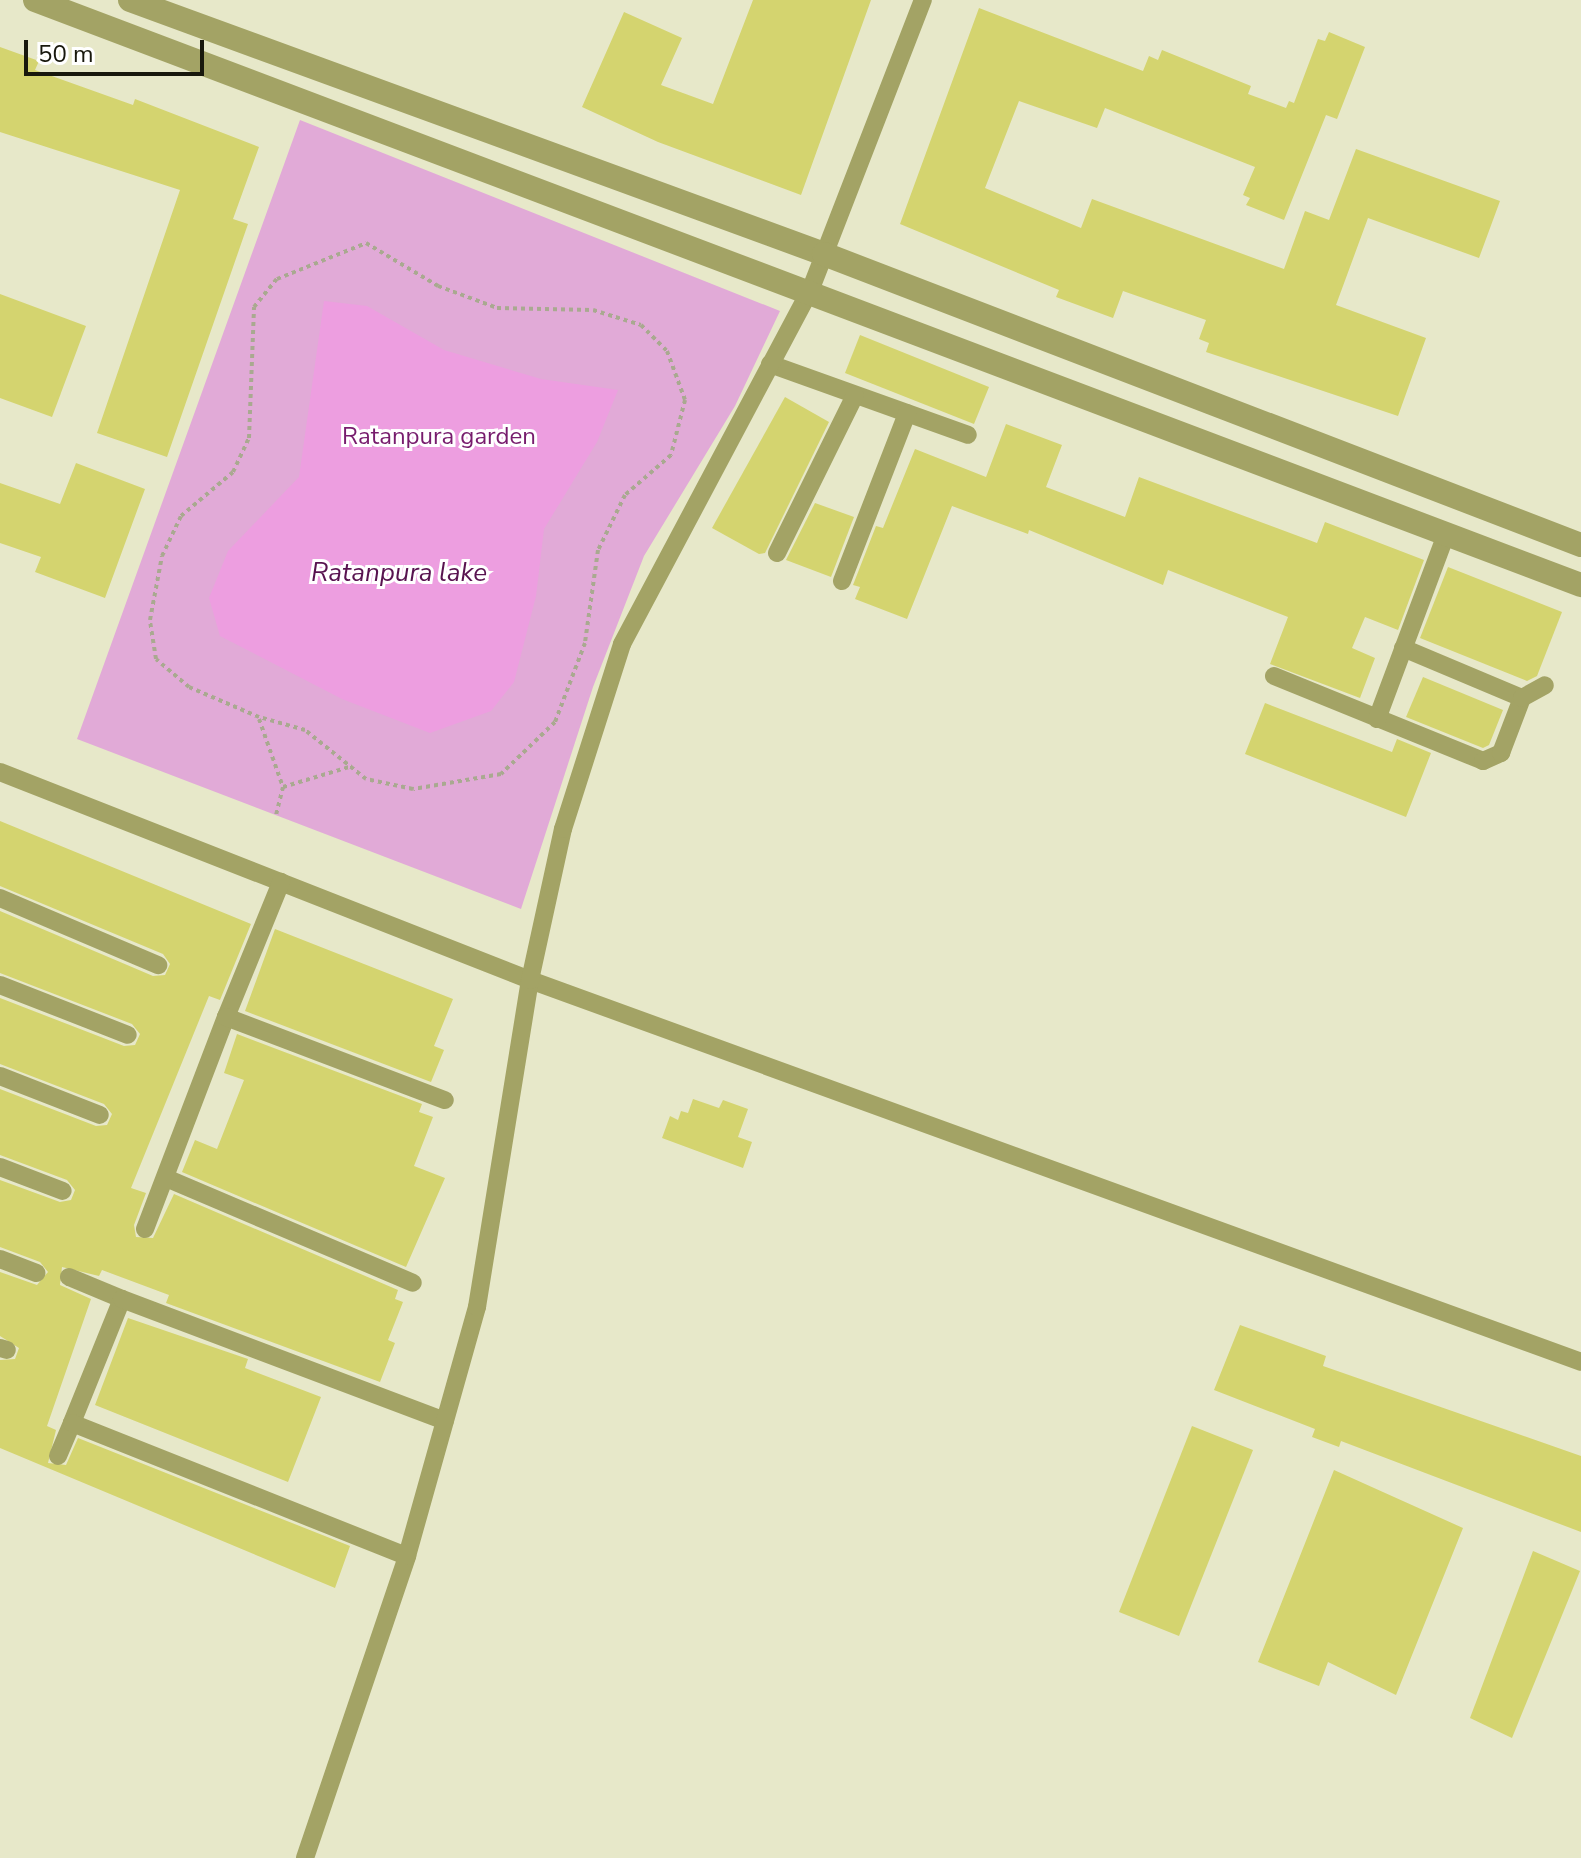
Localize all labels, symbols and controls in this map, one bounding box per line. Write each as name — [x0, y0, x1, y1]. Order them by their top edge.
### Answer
scale bar — [28, 24, 208, 74]
text: 50 m — [38, 38, 94, 70]
park label: Ratanpura garden — [342, 423, 536, 451]
water label: Ratanpura lake — [311, 557, 487, 589]

